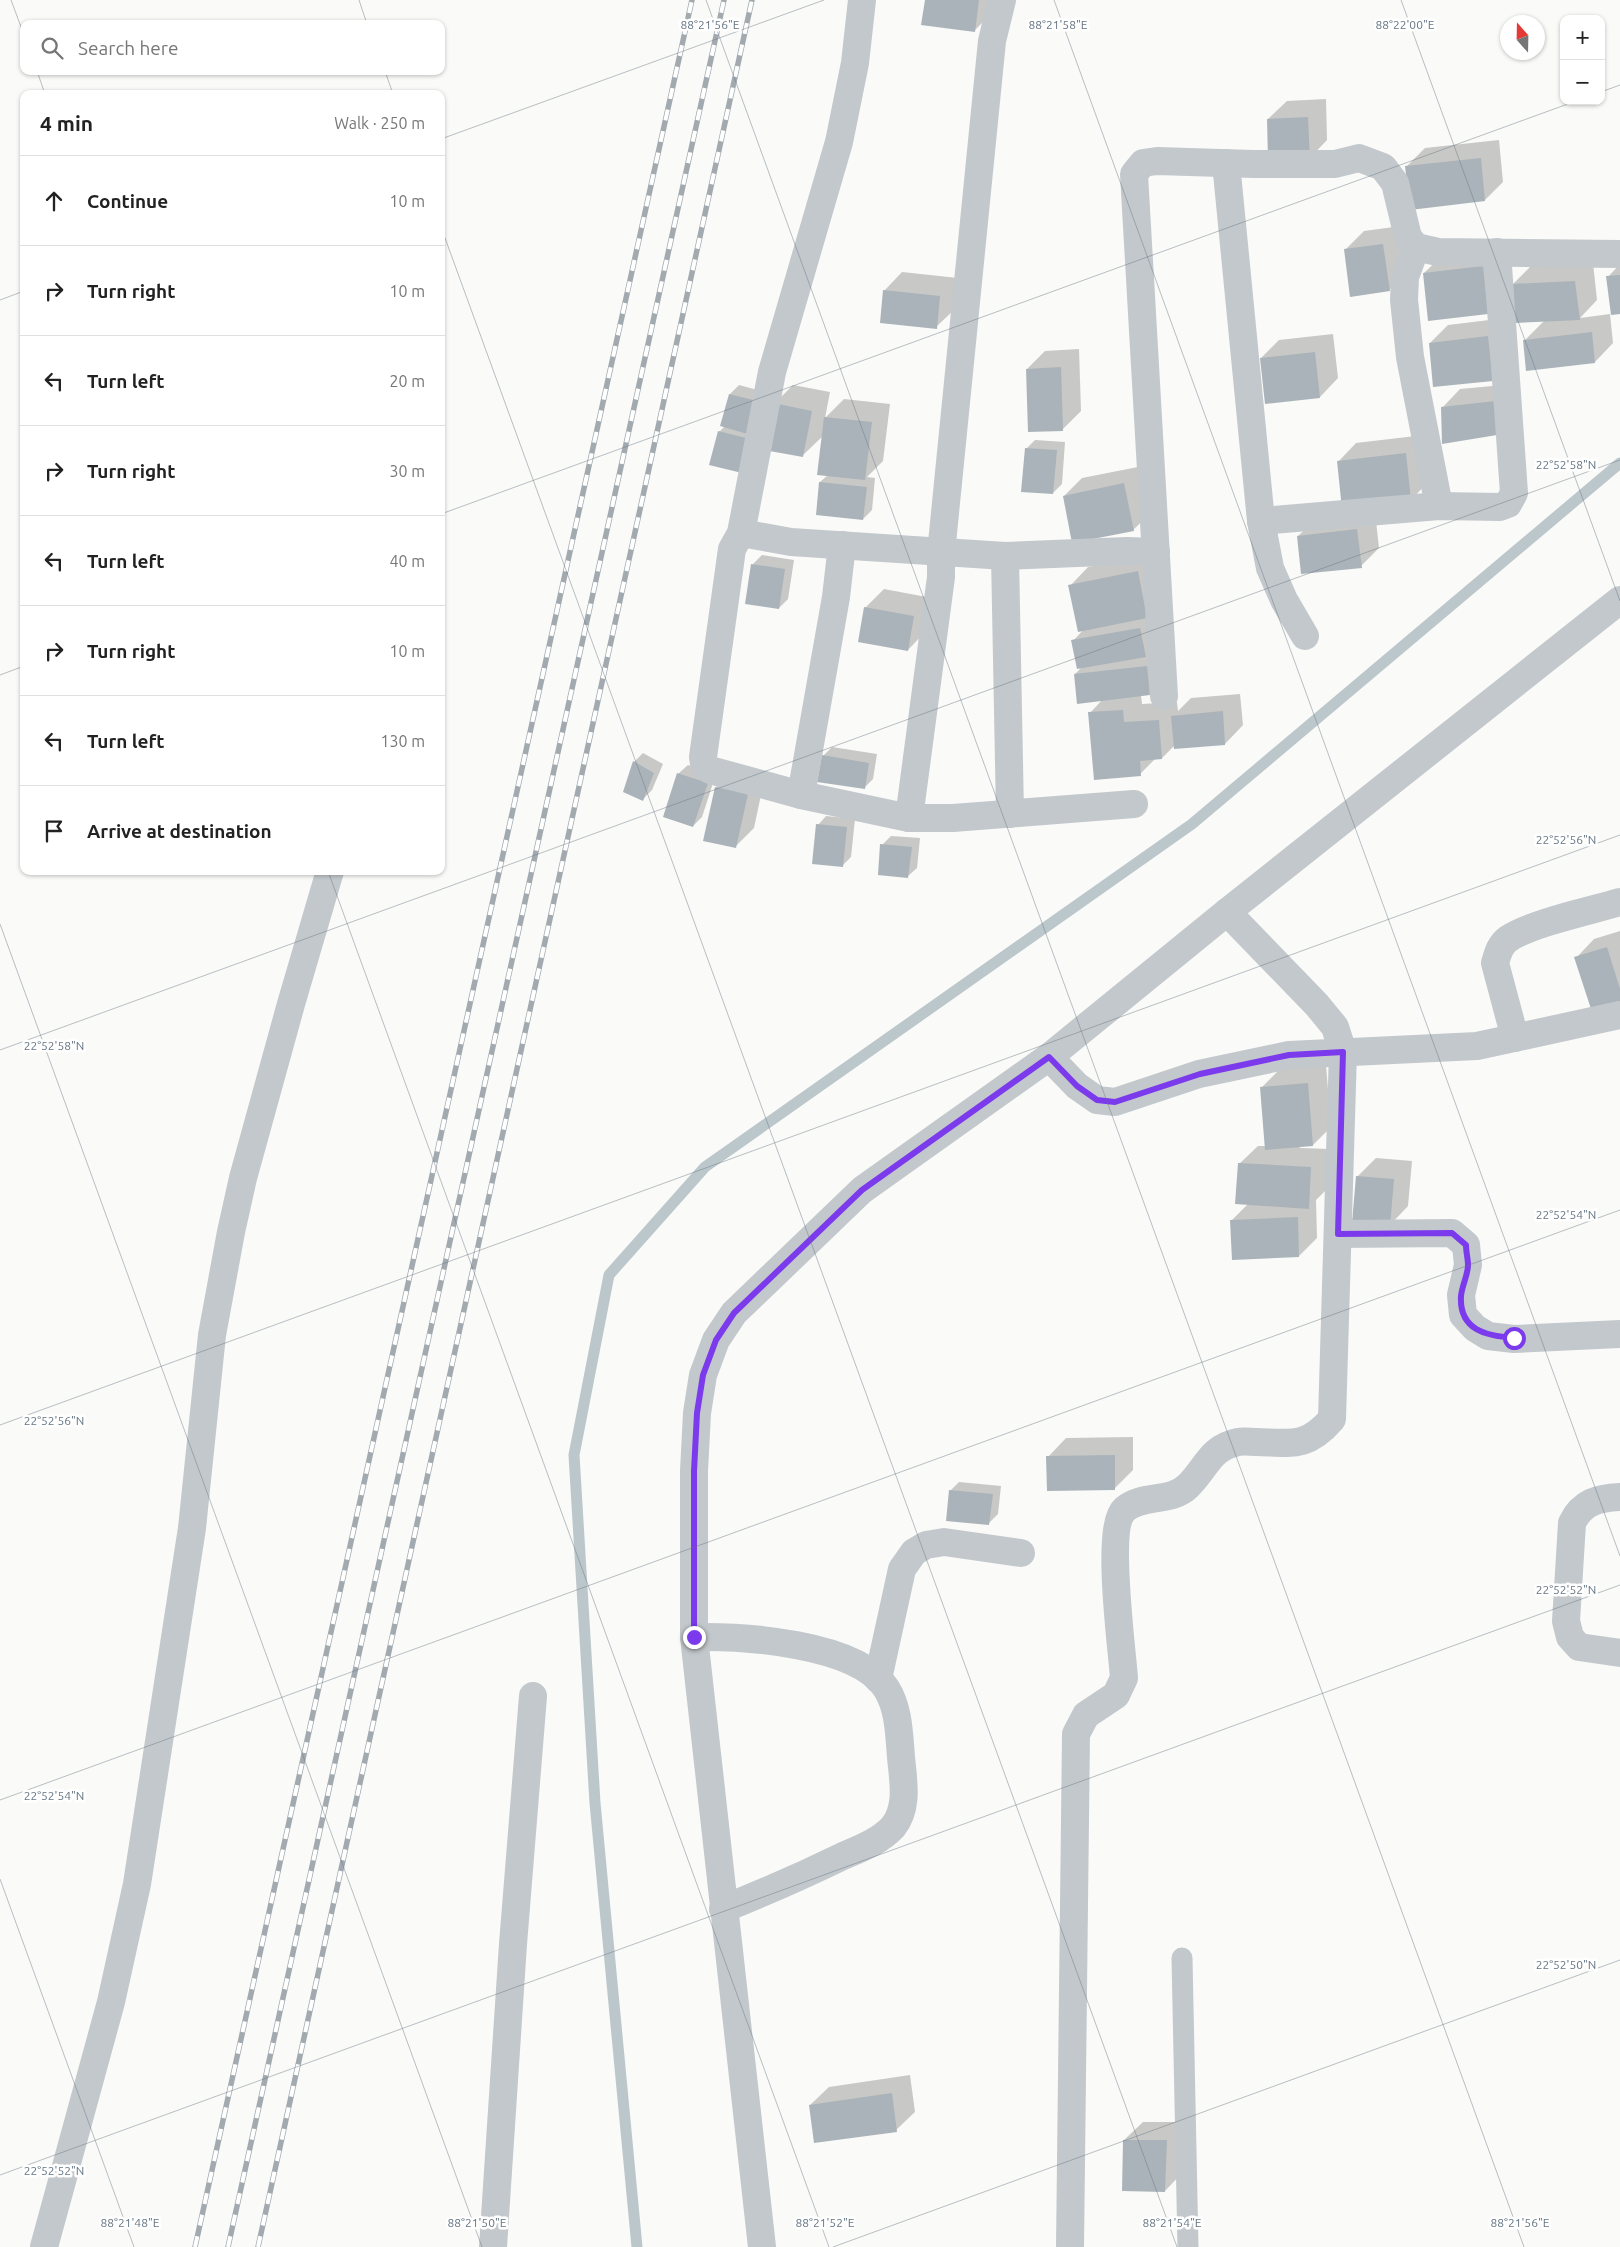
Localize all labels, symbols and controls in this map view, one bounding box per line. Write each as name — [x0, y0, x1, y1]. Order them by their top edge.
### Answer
north arrow — [1500, 15, 1545, 60]
map controls — [1560, 15, 1605, 105]
button: + — [1560, 15, 1605, 60]
text: 88°21'56"E — [681, 18, 740, 31]
text: 88°21'58"E — [1029, 18, 1088, 31]
text: 88°22'00"E — [1376, 18, 1435, 31]
search box — [20, 20, 445, 75]
icon: search — [38, 34, 66, 62]
text: Search here — [78, 37, 178, 59]
button: − — [1560, 60, 1605, 105]
text: 4 min — [40, 111, 93, 135]
text: Walk · 250 m — [334, 114, 425, 132]
icon: ahead — [40, 187, 68, 215]
text: Continue — [87, 190, 168, 212]
text: 10 m — [389, 192, 425, 210]
icon: right — [40, 277, 68, 305]
text: Turn right — [87, 280, 175, 302]
text: 10 m — [389, 282, 425, 300]
icon: left — [40, 367, 68, 395]
text: Turn left — [87, 370, 165, 392]
text: 20 m — [389, 372, 425, 390]
icon: right — [40, 457, 68, 485]
text: 22°52'58"N — [1536, 458, 1596, 471]
text: Turn right — [87, 460, 175, 482]
text: 30 m — [389, 462, 425, 480]
icon: left — [40, 547, 68, 575]
text: Turn left — [87, 550, 165, 572]
text: 40 m — [389, 552, 425, 570]
icon: right — [40, 637, 68, 665]
text: Turn right — [87, 640, 175, 662]
text: 10 m — [389, 642, 425, 660]
icon: left — [40, 727, 68, 755]
text: Turn left — [87, 730, 165, 752]
text: 130 m — [380, 732, 425, 750]
icon: arrive — [40, 817, 68, 845]
text: Arrive at destination — [87, 820, 272, 842]
text: 22°52'56"N — [1536, 833, 1596, 846]
text: 22°52'58"N — [24, 1039, 84, 1052]
text: 22°52'54"N — [1536, 1208, 1596, 1221]
route start — [1503, 1327, 1526, 1350]
text: 22°52'56"N — [24, 1414, 84, 1427]
text: 22°52'52"N — [1536, 1583, 1596, 1596]
route end — [683, 1626, 706, 1649]
text: 22°52'54"N — [24, 1789, 84, 1802]
text: 22°52'50"N — [1536, 1958, 1596, 1971]
text: 22°52'52"N — [24, 2164, 84, 2177]
text: 88°21'48"E — [101, 2216, 160, 2229]
text: 88°21'50"E — [448, 2216, 507, 2229]
text: 88°21'52"E — [796, 2216, 855, 2229]
text: 88°21'54"E — [1143, 2216, 1202, 2229]
text: 88°21'56"E — [1491, 2216, 1550, 2229]

